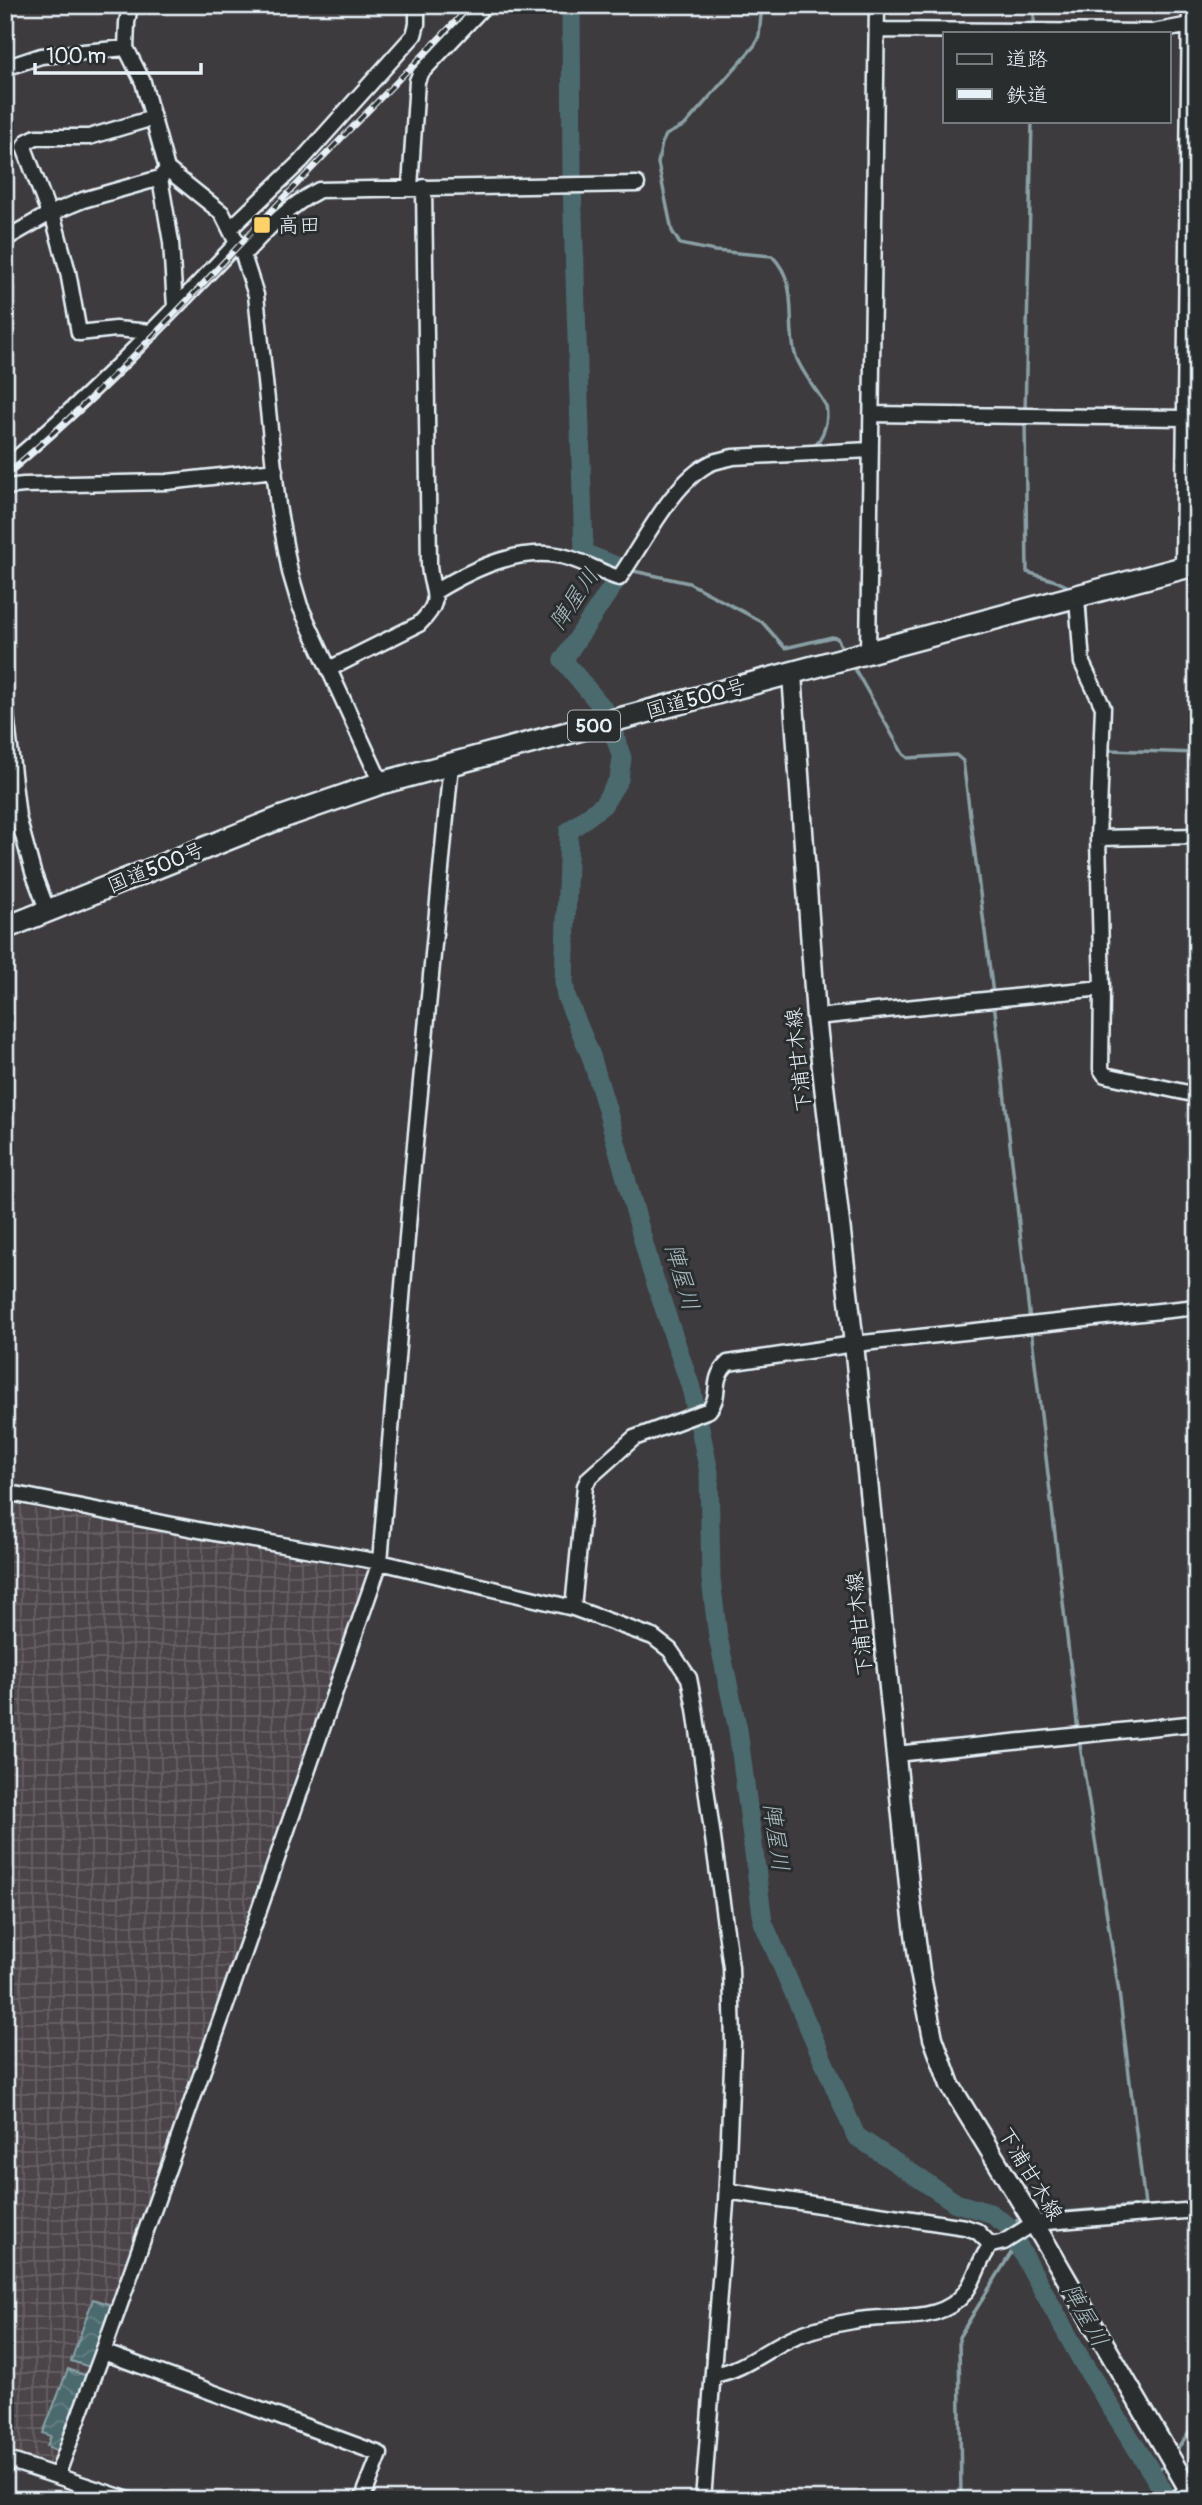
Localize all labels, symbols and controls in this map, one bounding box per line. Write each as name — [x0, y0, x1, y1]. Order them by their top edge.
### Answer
scale bar — [35, 32, 201, 76]
legend — [943, 32, 1170, 122]
text: 100 m — [46, 43, 106, 70]
text: 道路 — [1006, 46, 1048, 73]
text: 鉄道 — [1006, 82, 1048, 109]
place label: 高田 — [278, 212, 320, 239]
marker: 高田 — [252, 215, 272, 235]
water label: 陣屋川 — [543, 562, 605, 636]
street label: 国道500号 — [643, 673, 749, 725]
road number: 500 — [568, 710, 620, 741]
street label: 国道500号 — [103, 836, 209, 900]
street label: 下浦甘木線 — [780, 1006, 818, 1114]
water label: 陣屋川 — [659, 1240, 705, 1314]
street label: 下浦甘木線 — [841, 1570, 879, 1678]
water label: 陣屋川 — [757, 1801, 795, 1873]
street label: 下浦甘木線 — [991, 2122, 1069, 2226]
water label: 陣屋川 — [1056, 2278, 1114, 2352]

